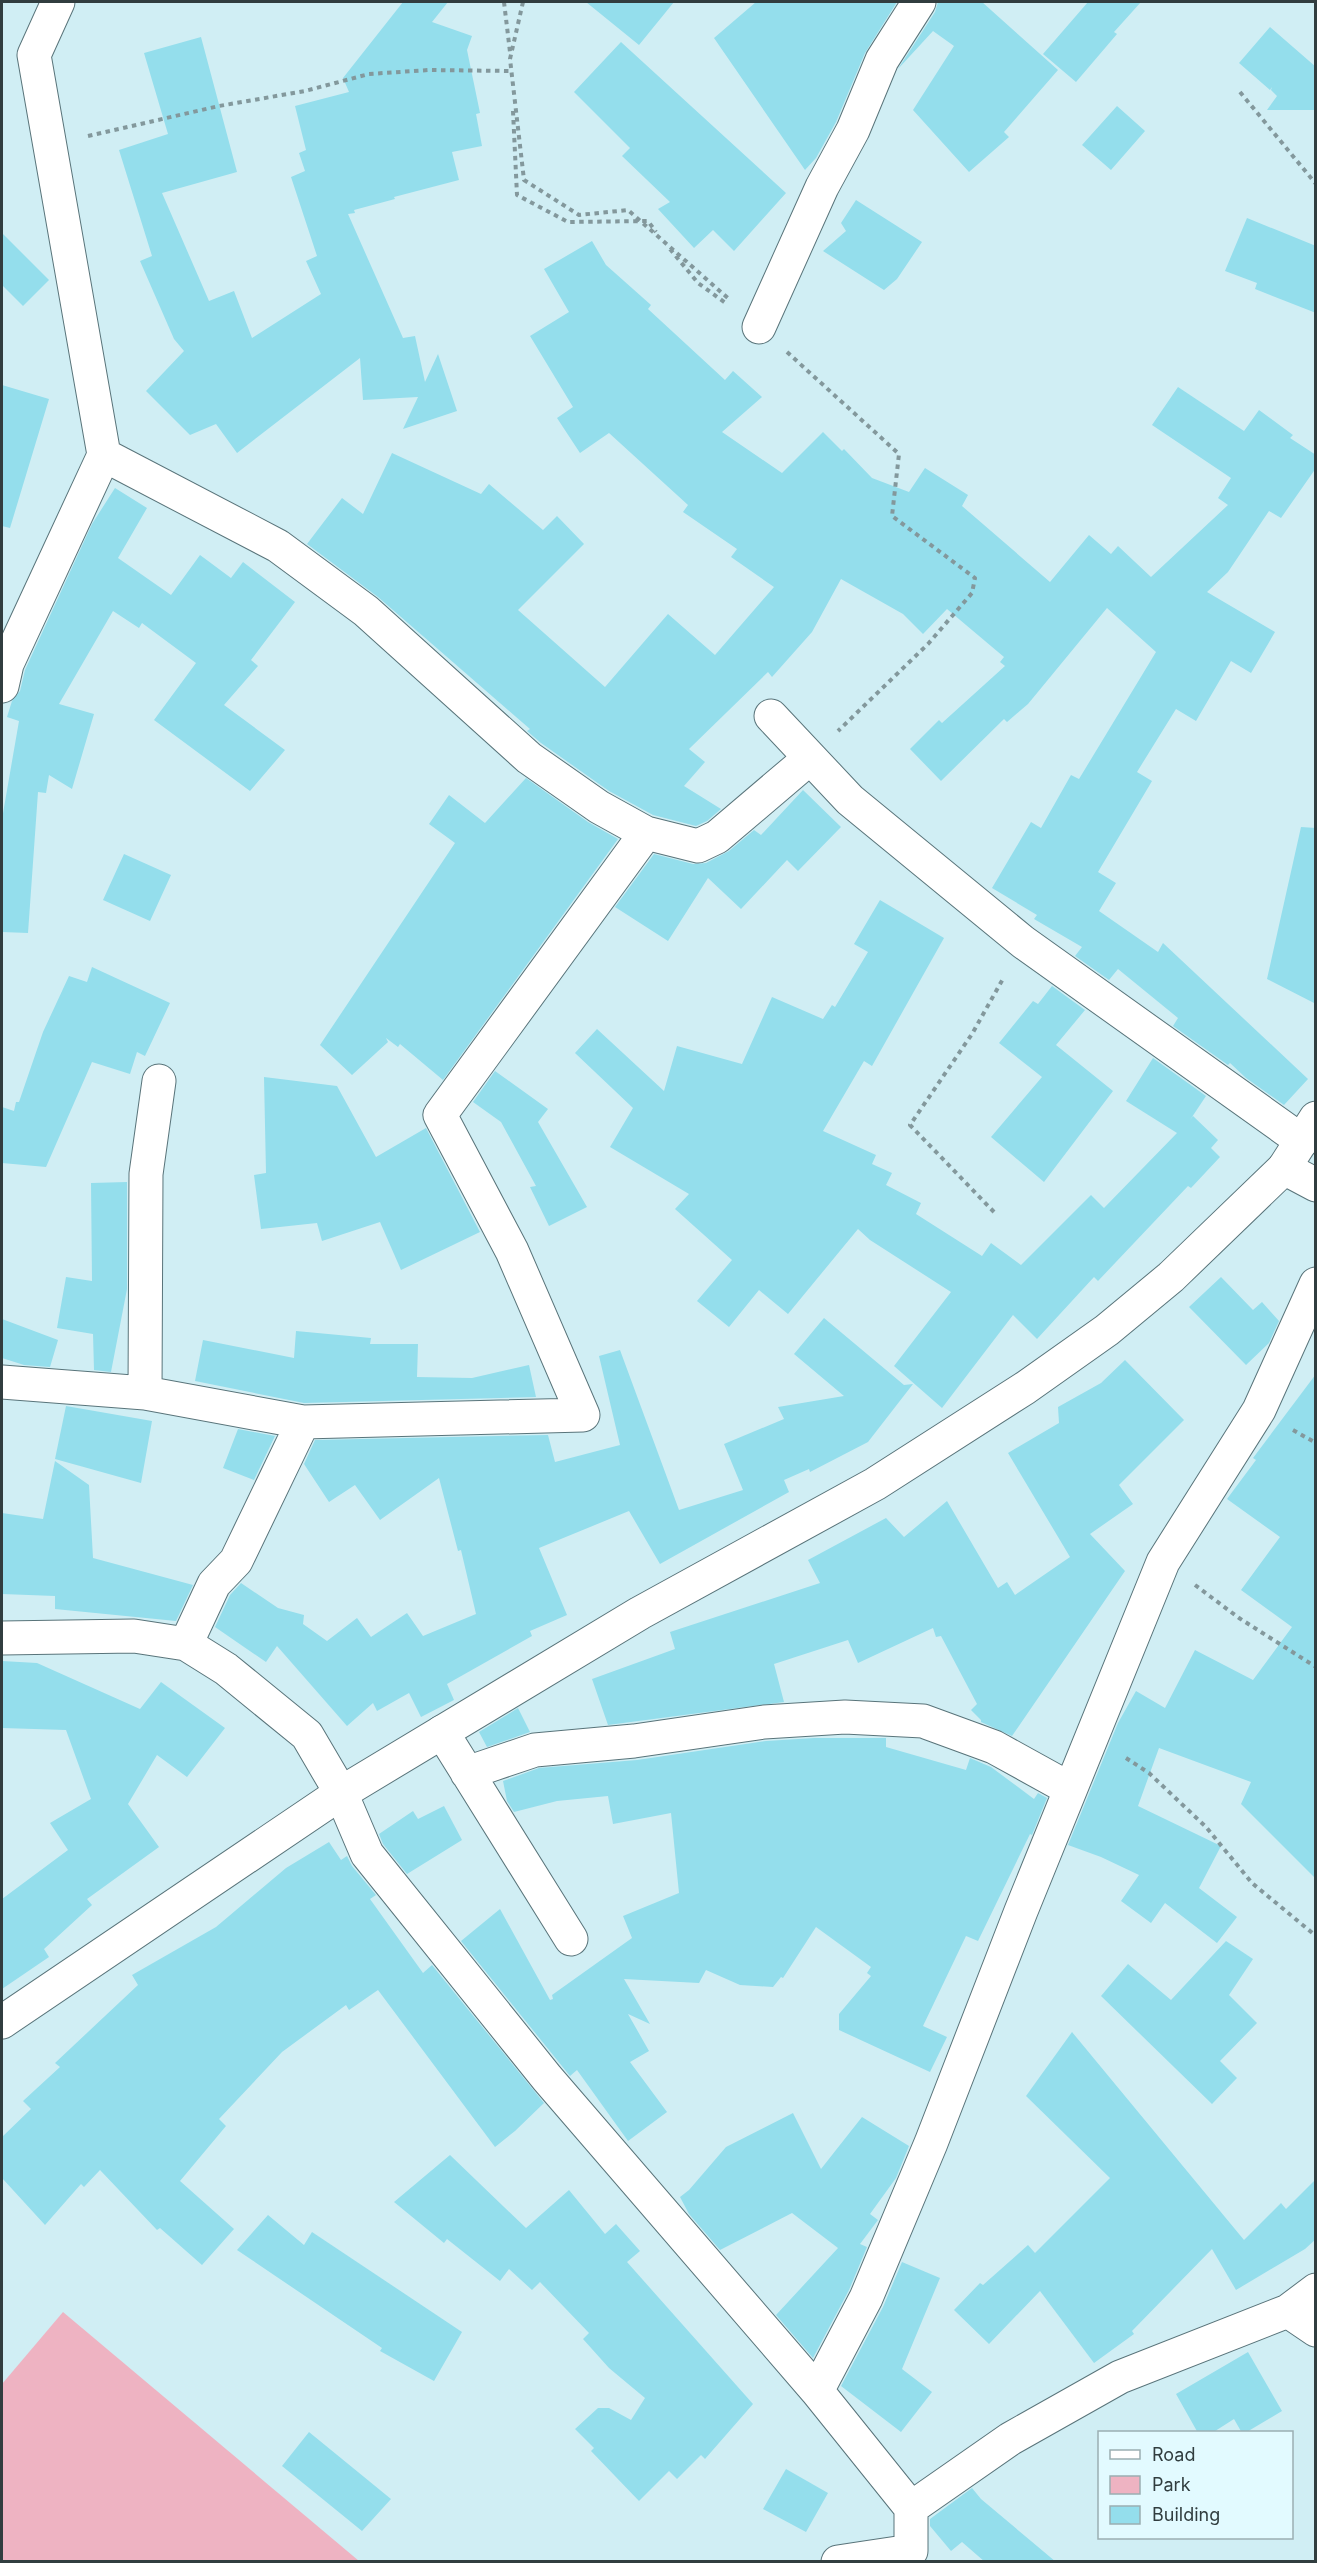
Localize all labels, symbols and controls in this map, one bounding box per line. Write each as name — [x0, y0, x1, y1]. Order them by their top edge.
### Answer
legend — [1098, 2431, 1293, 2539]
text: Road — [1152, 2444, 1195, 2465]
text: Park — [1152, 2474, 1191, 2495]
text: Building — [1152, 2504, 1220, 2525]

